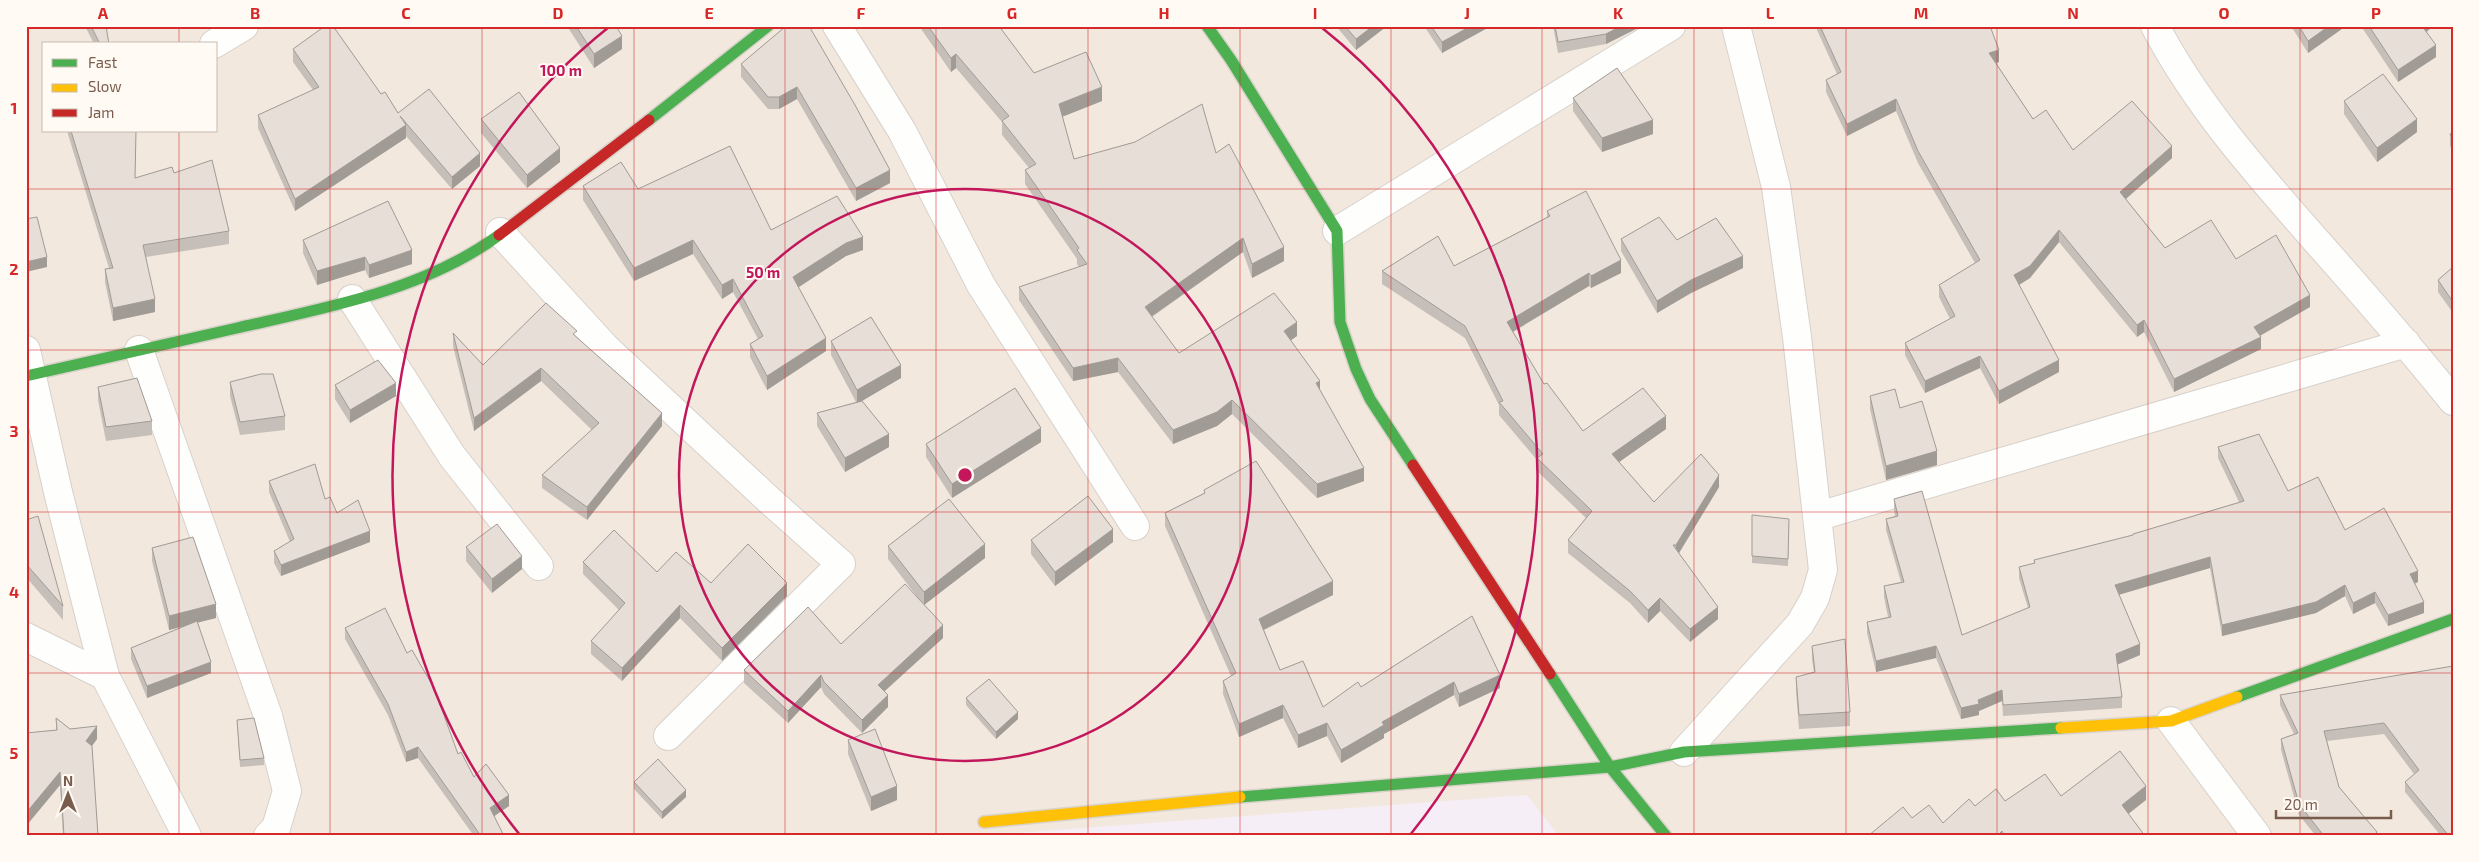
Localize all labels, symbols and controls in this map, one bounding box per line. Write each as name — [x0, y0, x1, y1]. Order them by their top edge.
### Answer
text: A — [98, 3, 109, 22]
text: B — [250, 3, 260, 22]
text: C — [401, 3, 411, 22]
text: D — [553, 3, 564, 22]
text: E — [704, 3, 714, 22]
text: F — [857, 3, 866, 22]
text: G — [1007, 3, 1017, 22]
text: H — [1158, 3, 1170, 22]
text: I — [1313, 3, 1317, 22]
text: J — [1464, 3, 1470, 22]
text: K — [1613, 3, 1624, 22]
text: L — [1766, 3, 1775, 22]
text: M — [1914, 3, 1928, 22]
text: N — [2067, 3, 2079, 22]
text: O — [2218, 3, 2230, 22]
text: P — [2371, 3, 2381, 22]
legend — [42, 42, 218, 132]
text: Fast — [88, 53, 118, 71]
text: 100 m — [540, 61, 582, 79]
text: Slow — [88, 77, 122, 95]
text: 1 — [11, 98, 17, 117]
text: Jam — [88, 103, 114, 121]
text: 2 — [9, 259, 19, 278]
text: 50 m — [746, 263, 780, 281]
text: 3 — [9, 421, 19, 440]
centre of rings — [956, 466, 974, 484]
text: 4 — [9, 582, 19, 601]
text: 5 — [10, 743, 19, 762]
north arrow — [42, 770, 92, 820]
text: N — [63, 772, 73, 789]
scale bar — [2276, 787, 2392, 819]
text: 20 m — [2284, 795, 2318, 813]

